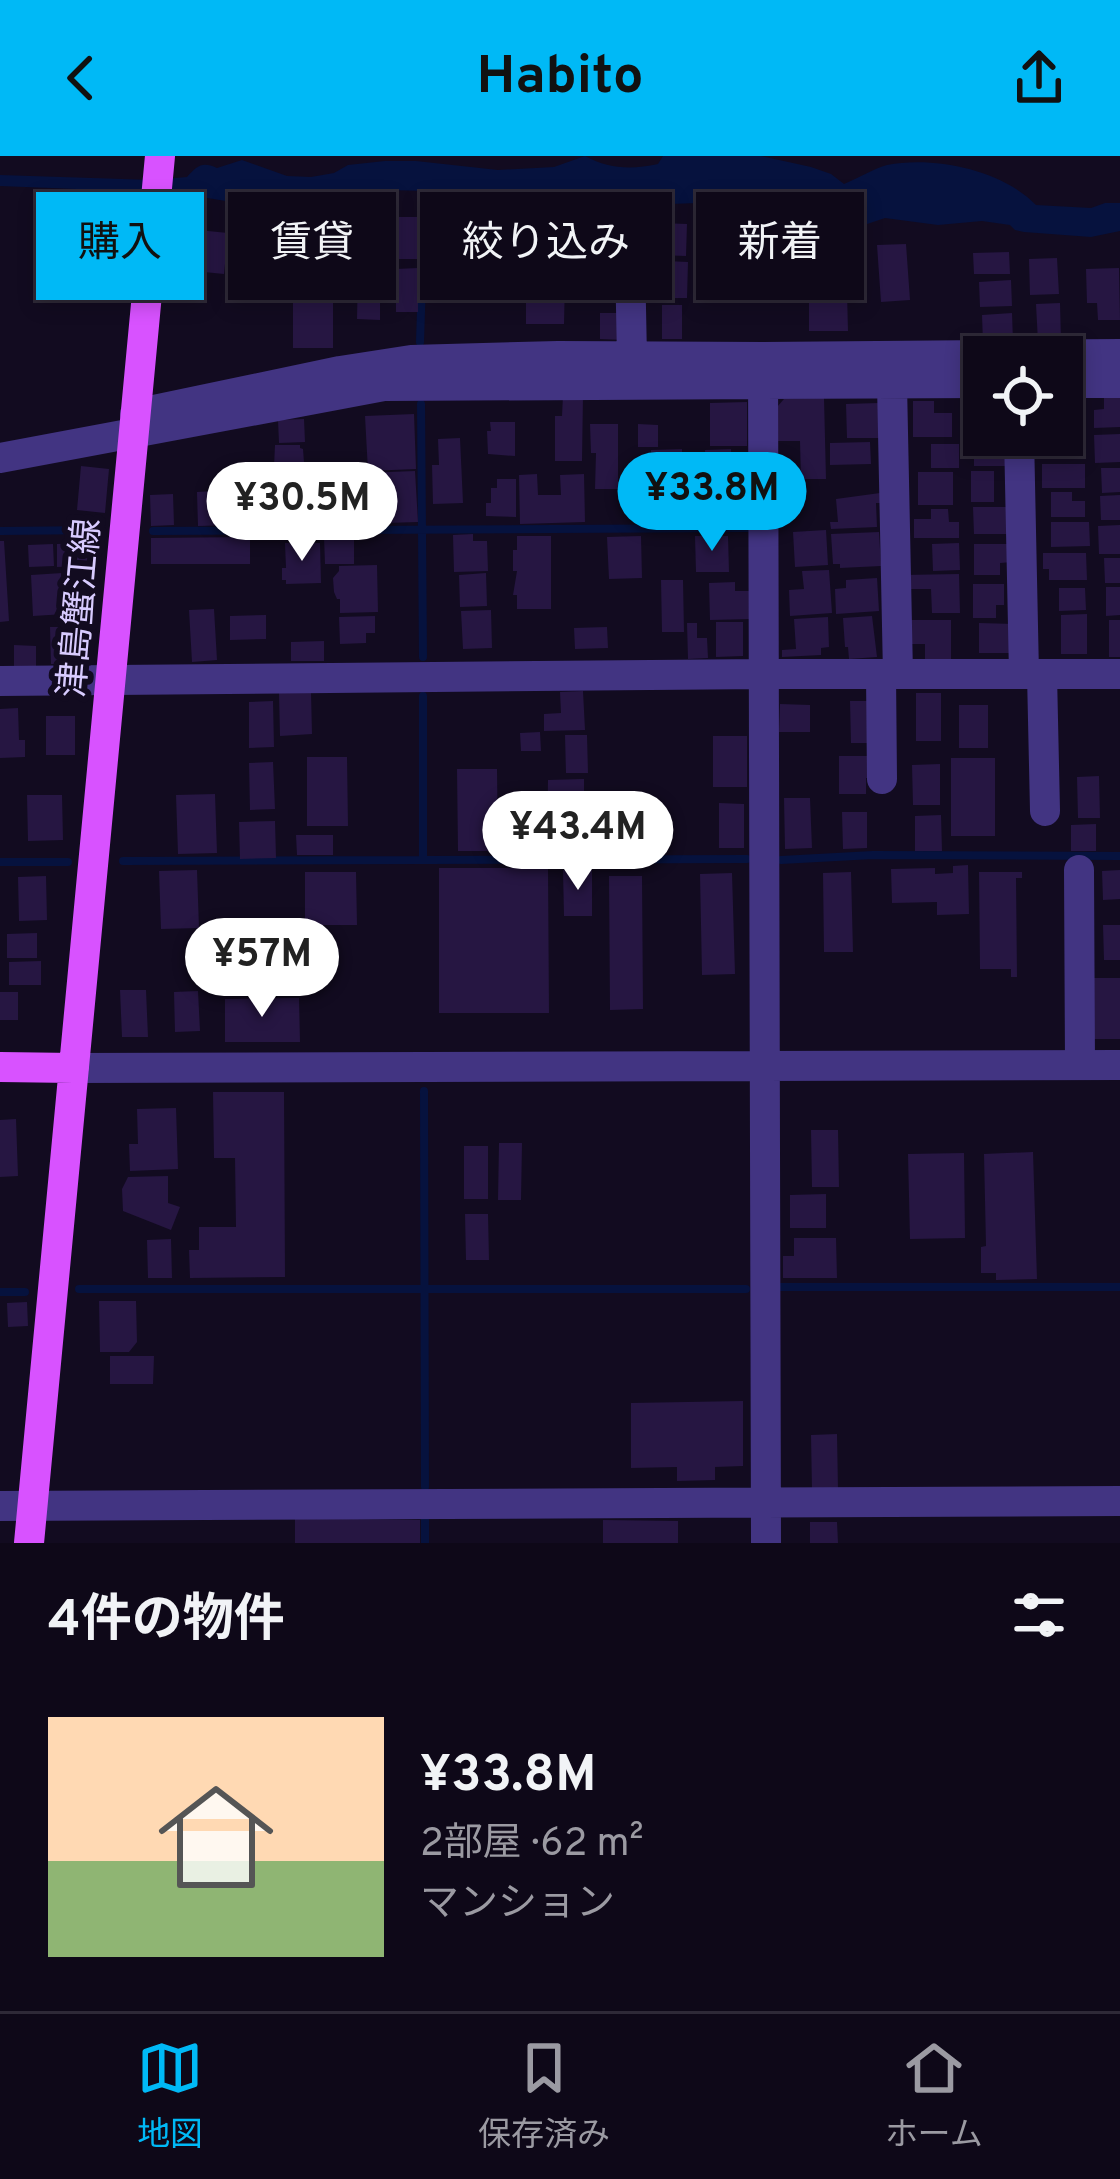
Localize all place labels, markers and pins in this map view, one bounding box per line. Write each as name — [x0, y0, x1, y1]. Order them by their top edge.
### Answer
pin: ¥33.8M — [614, 452, 810, 554]
pin: ¥30.5M — [204, 462, 400, 564]
pin: ¥43.4M — [480, 791, 676, 893]
pin: ¥57M — [191, 918, 333, 1020]

